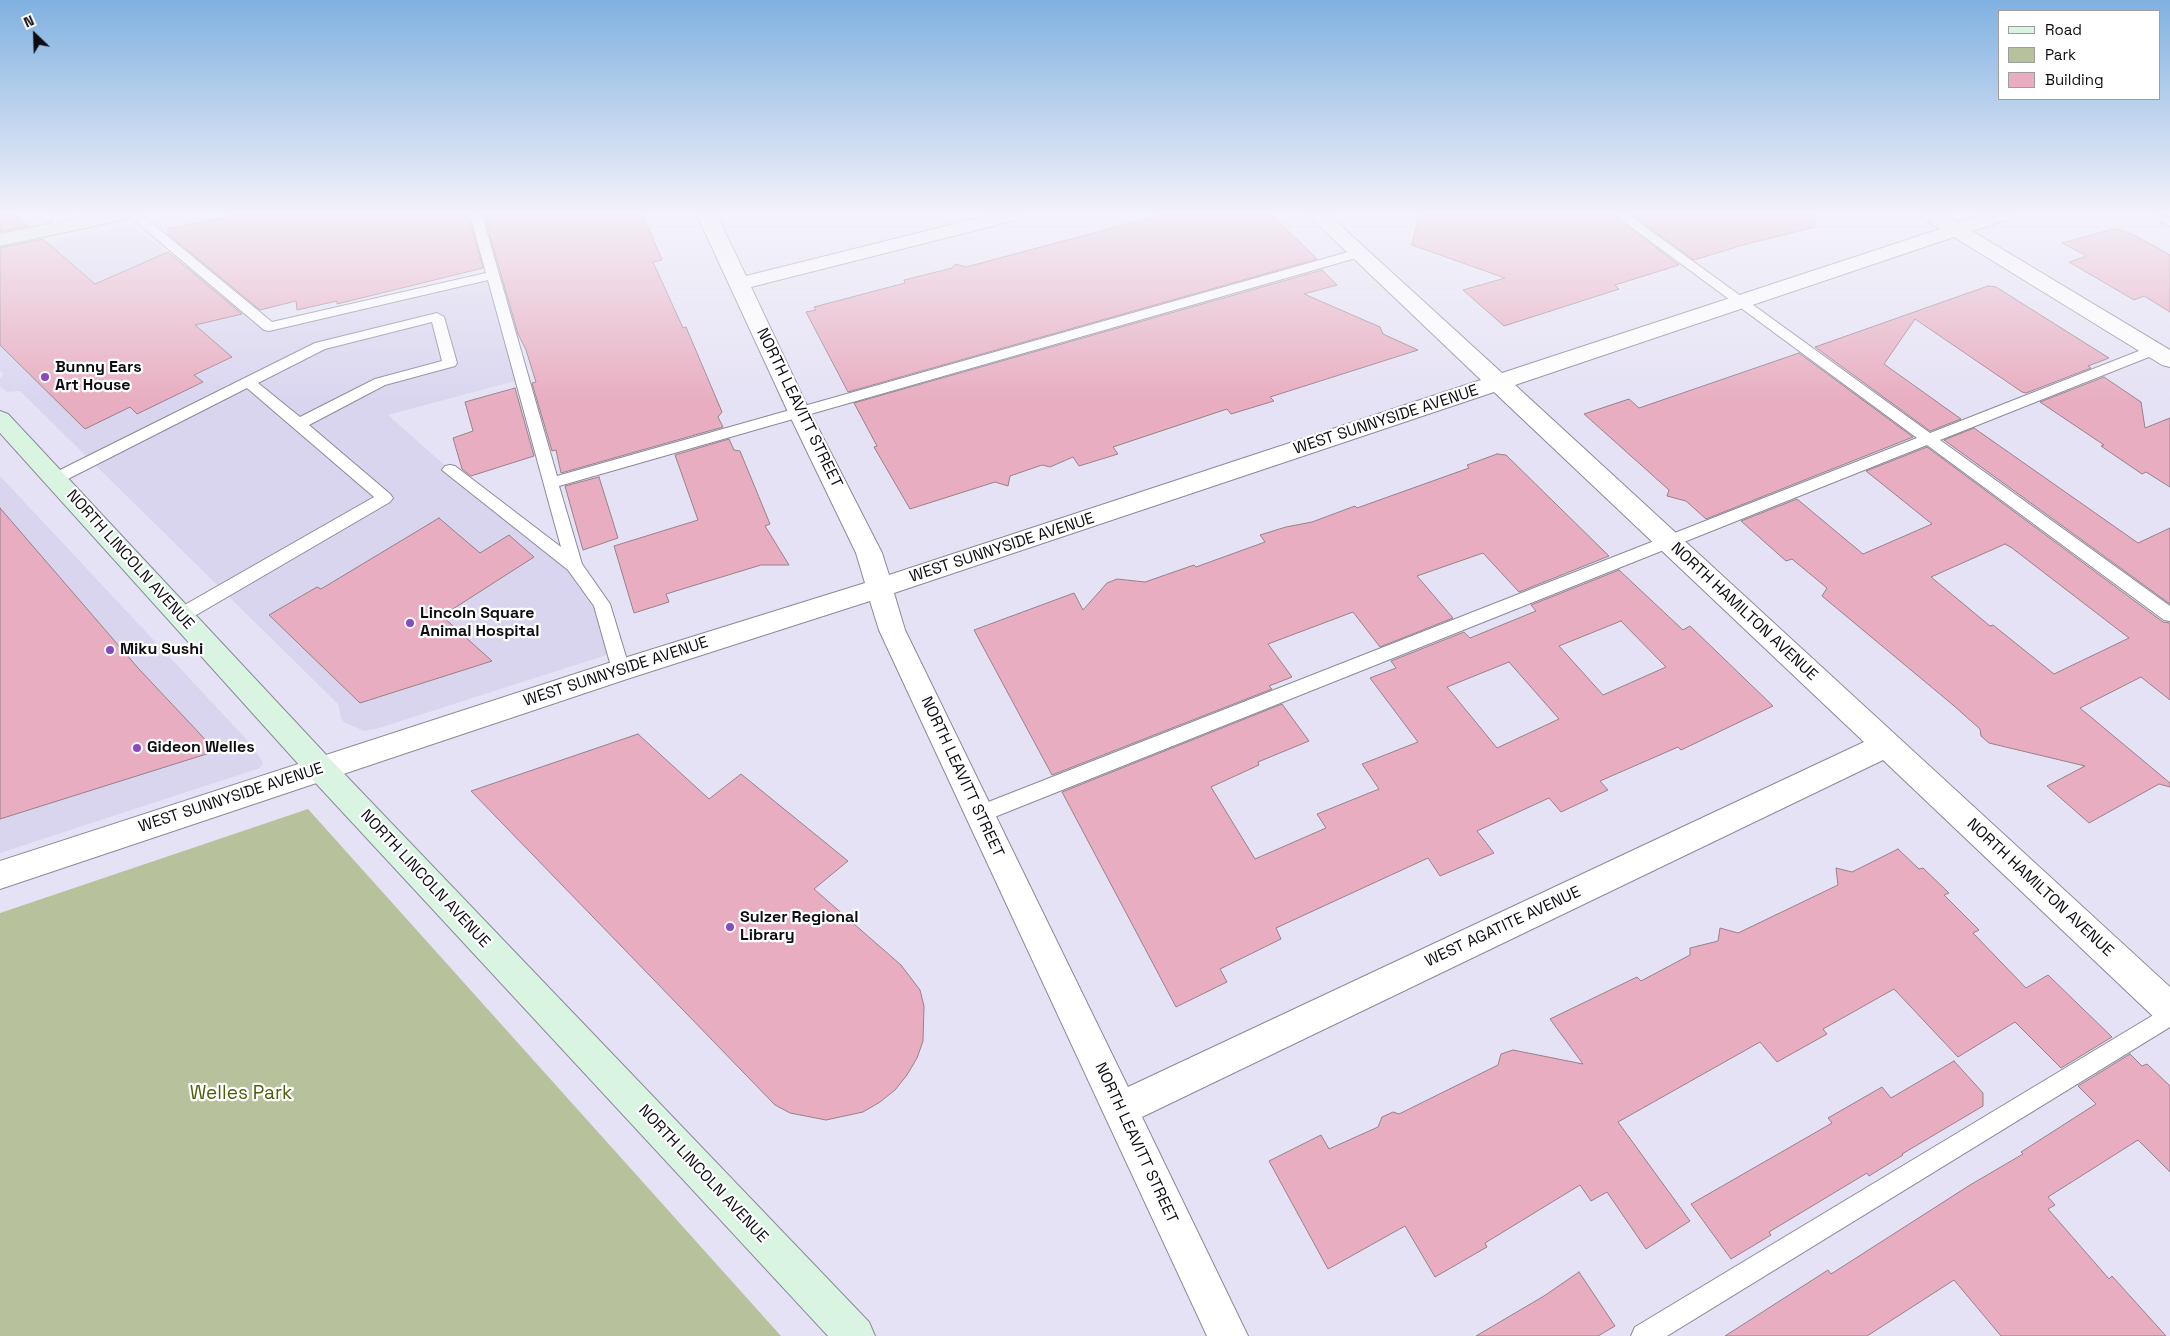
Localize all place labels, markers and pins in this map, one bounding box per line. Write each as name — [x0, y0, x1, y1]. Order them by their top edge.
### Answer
place label: Bunny Ears Art House — [55, 358, 142, 396]
marker: Bunny Ears Art House — [39, 371, 51, 383]
place label: Lincoln Square Animal Hospital — [420, 604, 539, 642]
marker: Lincoln Square Animal Hospital — [404, 617, 416, 629]
place label: Miku Sushi — [120, 640, 203, 660]
marker: Miku Sushi — [104, 644, 116, 656]
place label: Gideon Welles — [147, 738, 255, 758]
marker: Gideon Welles — [131, 742, 143, 754]
place label: Sulzer Regional Library — [740, 908, 859, 946]
marker: Sulzer Regional Library — [724, 921, 736, 933]

